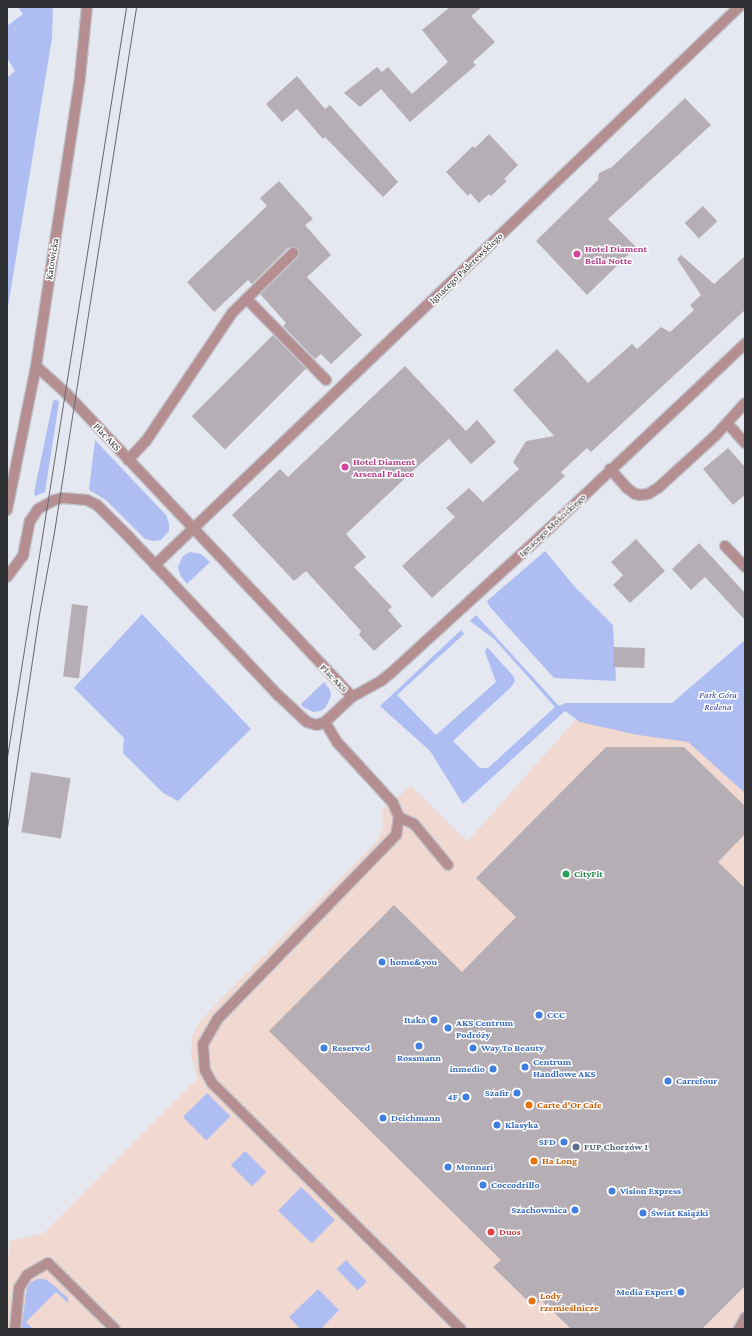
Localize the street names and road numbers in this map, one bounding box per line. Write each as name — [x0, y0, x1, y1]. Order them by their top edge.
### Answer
street label: Ignacego Paderewskiego — [427, 230, 505, 306]
street label: Katowicka — [43, 237, 61, 281]
street label: Plac AKS — [91, 420, 123, 454]
street label: Ignacego Mościckiego — [516, 491, 588, 559]
street label: Plac AKS — [318, 661, 350, 695]

